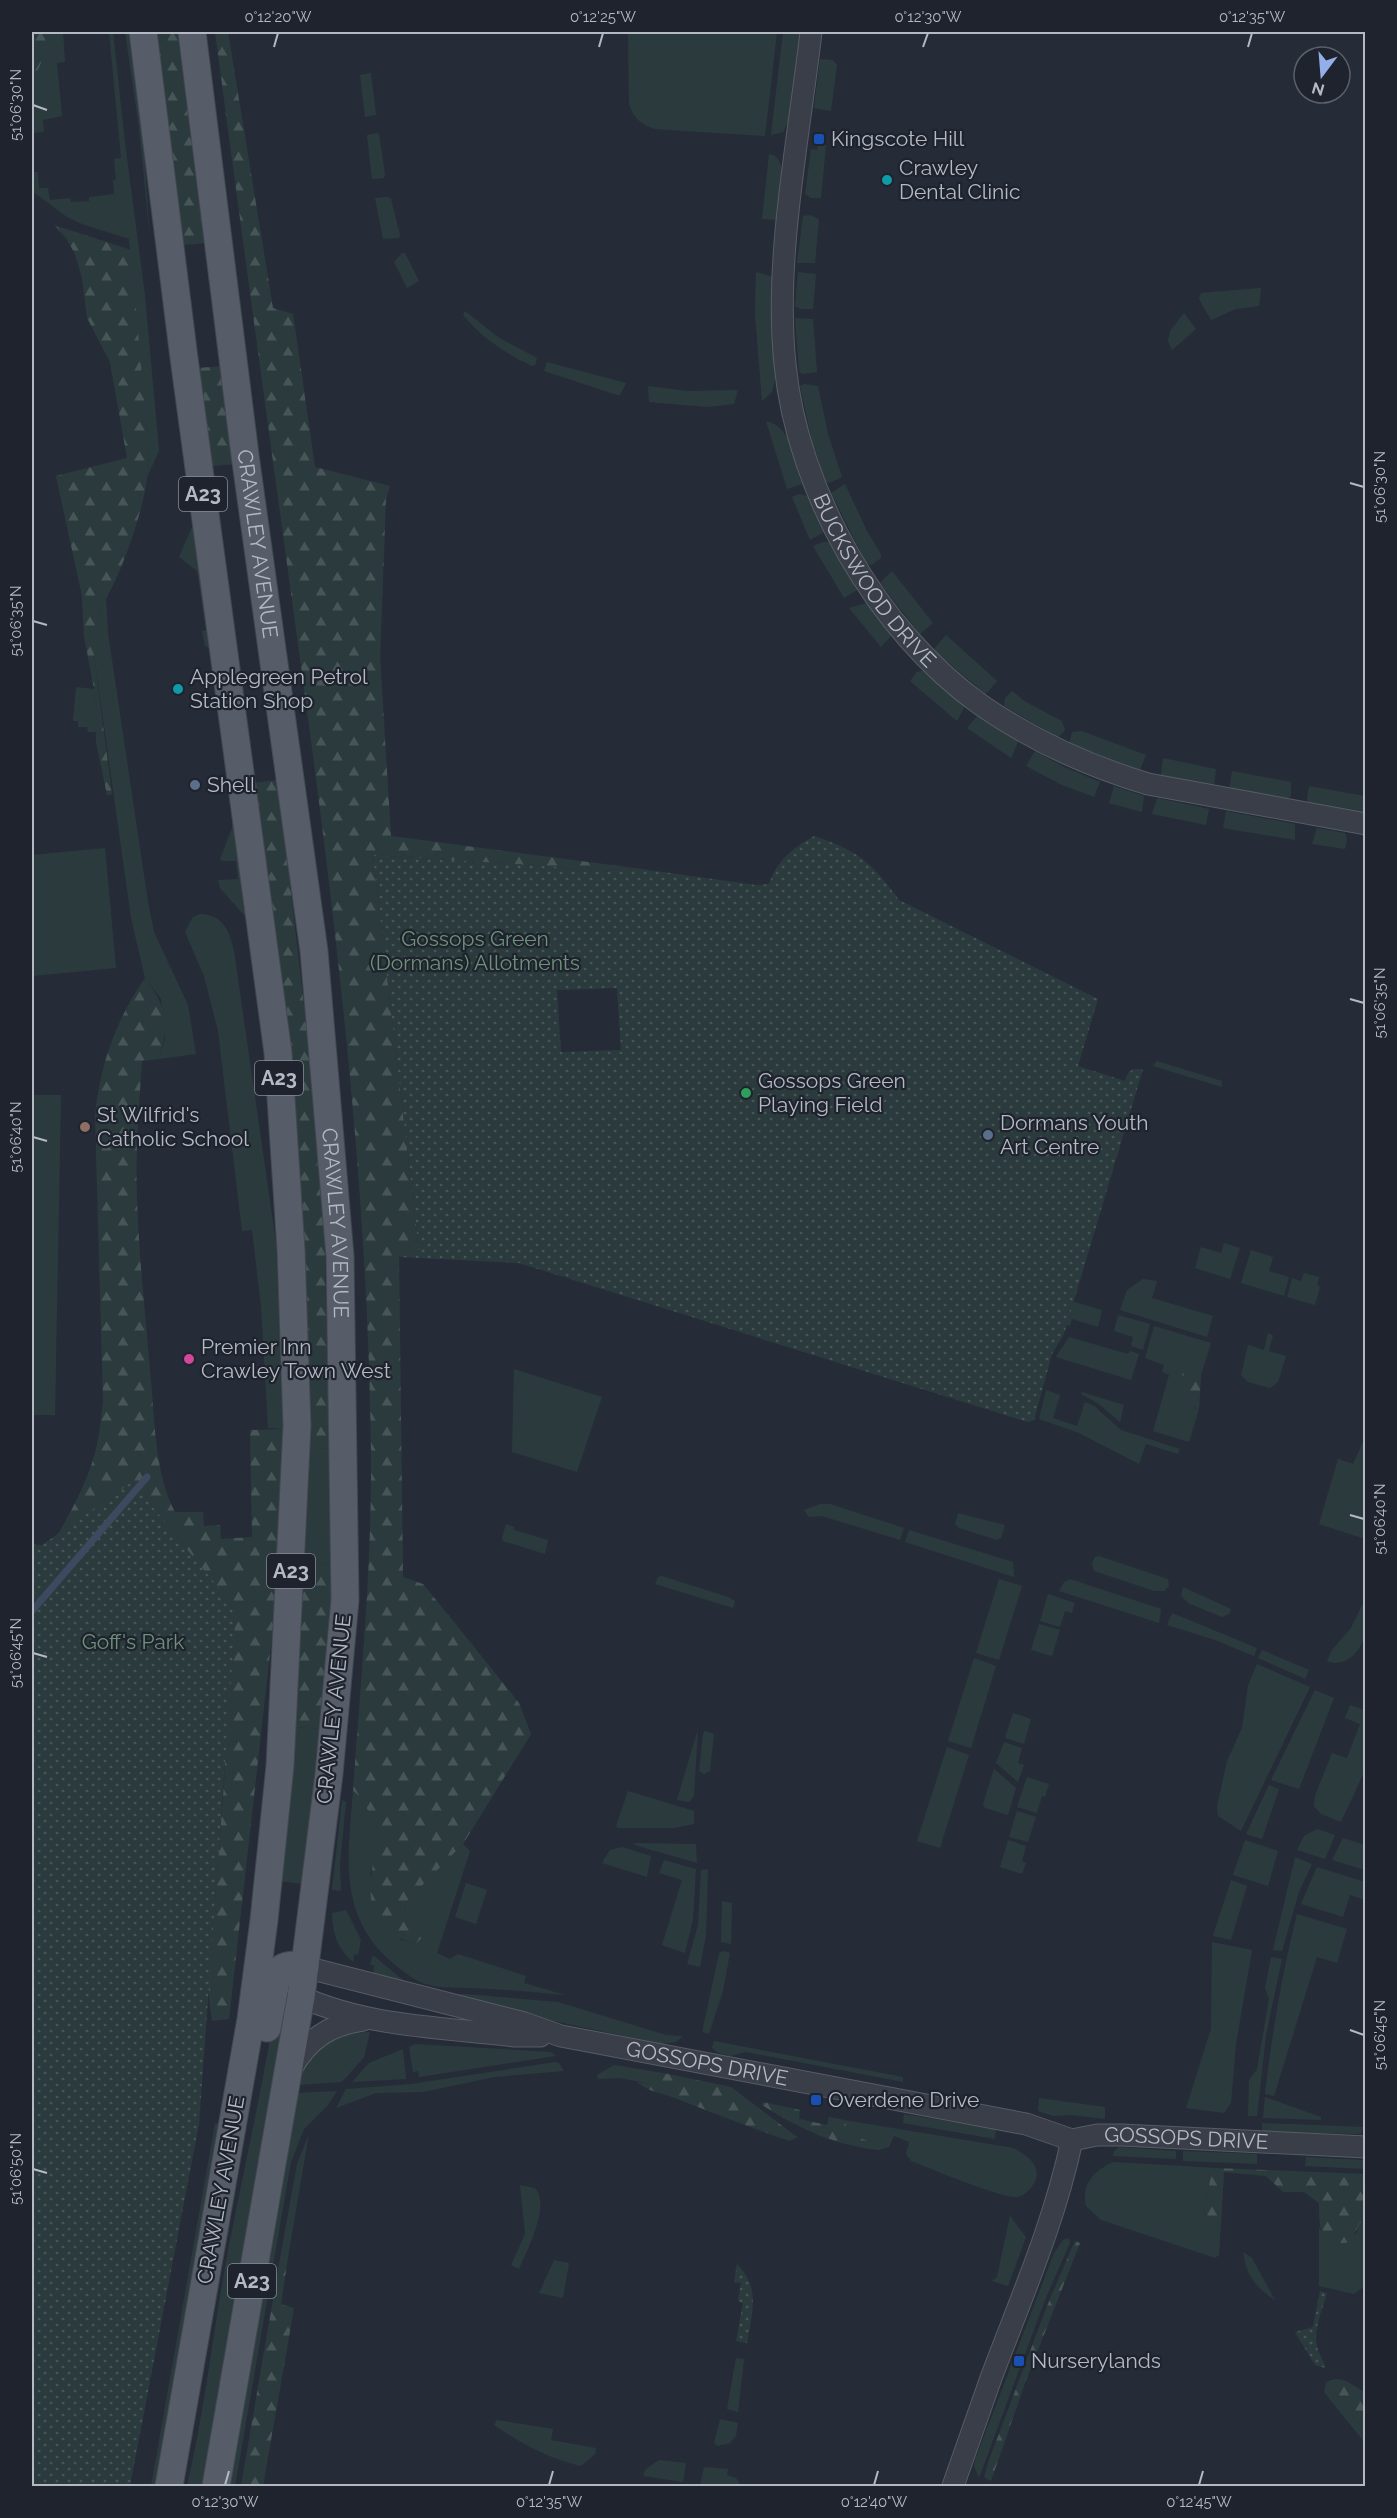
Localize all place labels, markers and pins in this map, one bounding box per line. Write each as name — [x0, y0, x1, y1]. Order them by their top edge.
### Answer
place label: Kingscote Hill — [831, 126, 965, 151]
marker: Kingscote Hill — [812, 132, 826, 146]
place label: Crawley Dental Clinic — [899, 155, 1020, 204]
marker: Crawley Dental Clinic — [880, 173, 894, 187]
place label: Applegreen Petrol Station Shop — [190, 664, 368, 713]
marker: Applegreen Petrol Station Shop — [171, 682, 185, 696]
place label: Shell — [207, 772, 256, 797]
marker: Shell — [188, 778, 202, 792]
place label: Gossops Green Playing Field — [758, 1068, 906, 1117]
marker: Gossops Green Playing Field — [739, 1086, 753, 1100]
place label: St Wilfrid's Catholic School — [97, 1102, 249, 1151]
place label: Dormans Youth Art Centre — [1000, 1110, 1149, 1159]
marker: St Wilfrid's Catholic School — [78, 1120, 92, 1134]
marker: Dormans Youth Art Centre — [981, 1128, 995, 1142]
place label: Premier Inn Crawley Town West — [201, 1334, 391, 1383]
marker: Premier Inn Crawley Town West — [182, 1352, 196, 1366]
place label: Overdene Drive — [828, 2087, 979, 2112]
marker: Overdene Drive — [809, 2093, 823, 2107]
place label: Nurserylands — [1031, 2348, 1161, 2373]
marker: Nurserylands — [1012, 2354, 1026, 2368]

